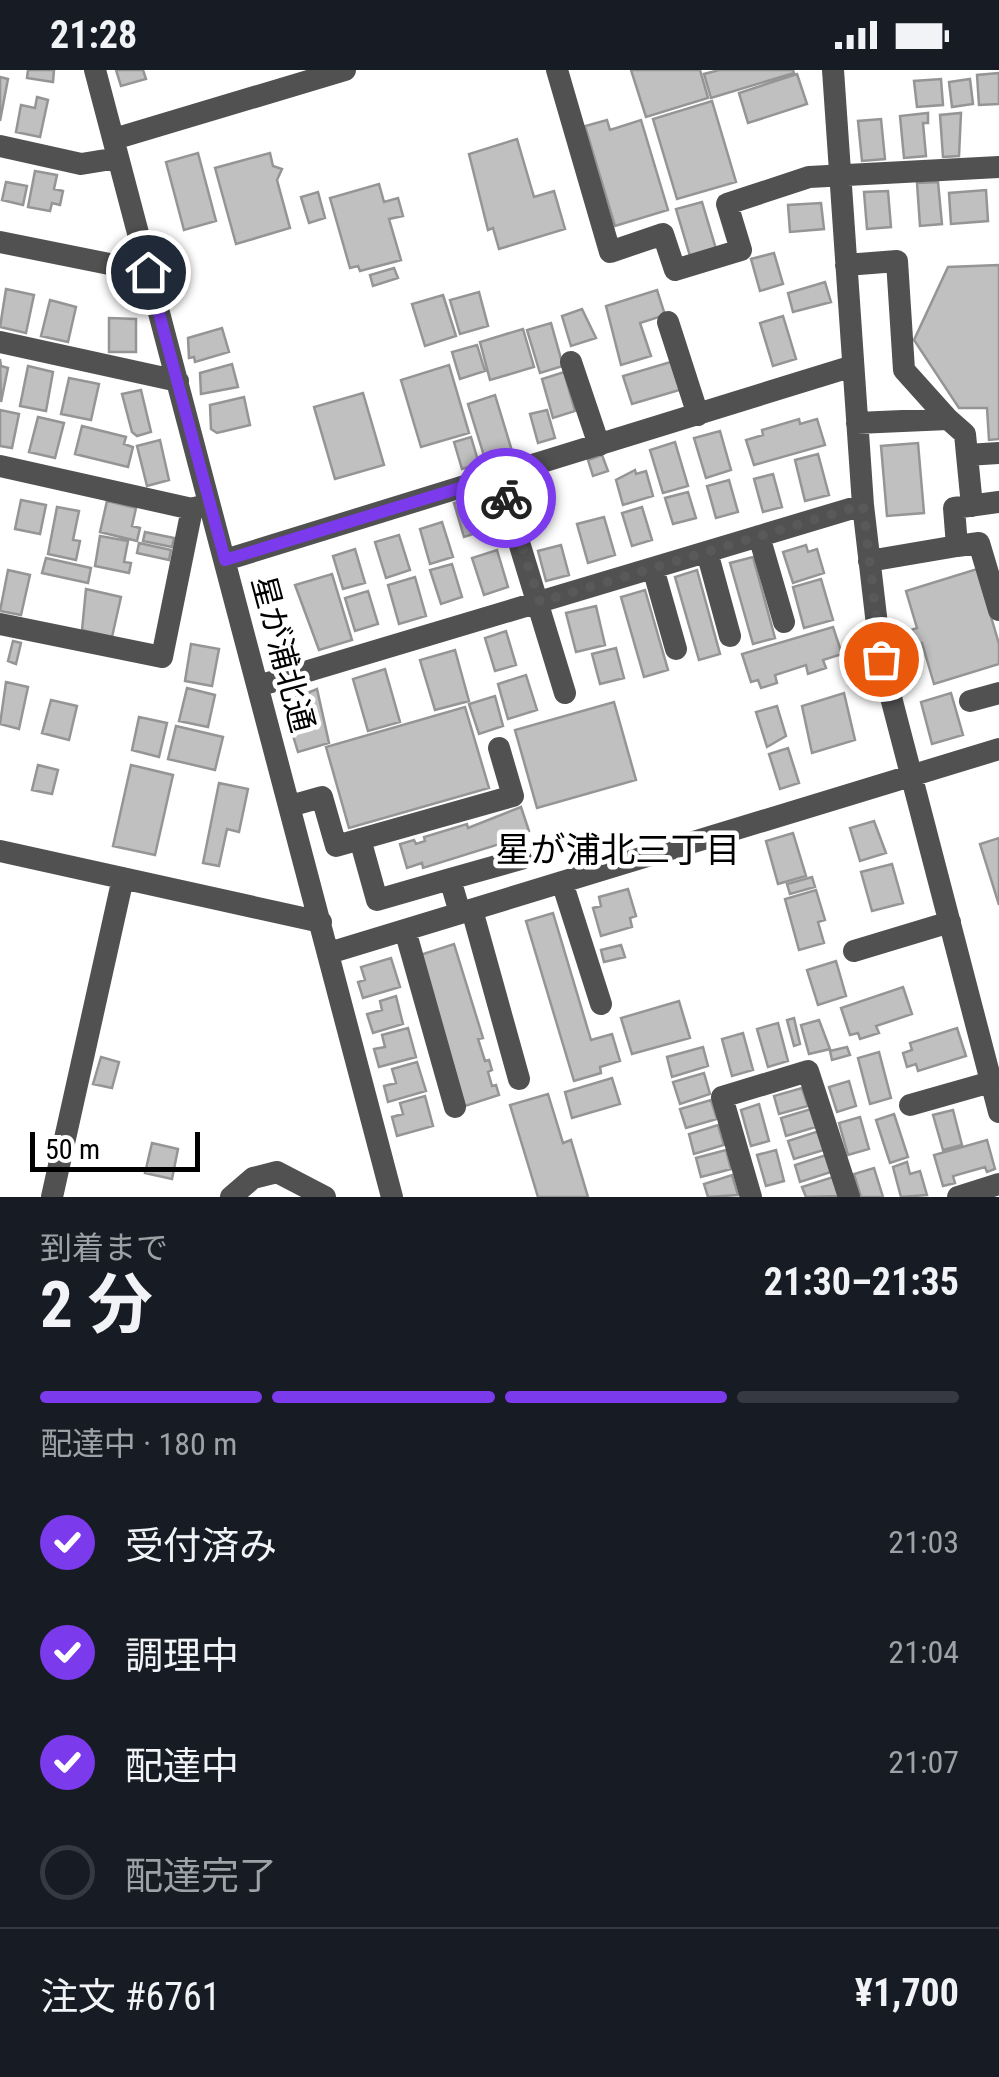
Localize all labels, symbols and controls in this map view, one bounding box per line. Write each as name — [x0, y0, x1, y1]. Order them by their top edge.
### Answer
text: 21:28 — [50, 13, 137, 57]
pin — [106, 230, 191, 315]
icon: home — [121, 245, 176, 300]
courier — [456, 448, 556, 548]
icon: bike — [479, 471, 534, 526]
street label: 星が浦北通 — [244, 572, 322, 736]
pin — [839, 617, 924, 702]
icon: bag — [854, 632, 909, 687]
district label: 星が浦北三丁目 — [495, 830, 741, 871]
scale bar — [30, 1127, 200, 1172]
text: 50 m — [45, 1133, 100, 1166]
text: 到着まで — [40, 1229, 168, 1267]
text: 21:30–21:35 — [764, 1260, 959, 1304]
text: 2 分 — [40, 1267, 153, 1343]
text: 配達中 · 180 m — [40, 1425, 237, 1463]
icon: check — [40, 1515, 95, 1570]
text: 21:03 — [888, 1523, 959, 1561]
text: 受付済み — [125, 1524, 277, 1568]
icon: check — [40, 1625, 95, 1680]
text: 21:04 — [888, 1633, 959, 1671]
text: 調理中 — [125, 1634, 239, 1678]
icon: check — [40, 1735, 95, 1790]
text: 21:07 — [888, 1743, 959, 1781]
text: 配達中 — [125, 1744, 239, 1788]
text: 配達完了 — [125, 1854, 277, 1898]
text: ¥1,700 — [855, 1971, 959, 2015]
text: 注文 #6761 — [40, 1975, 221, 2019]

